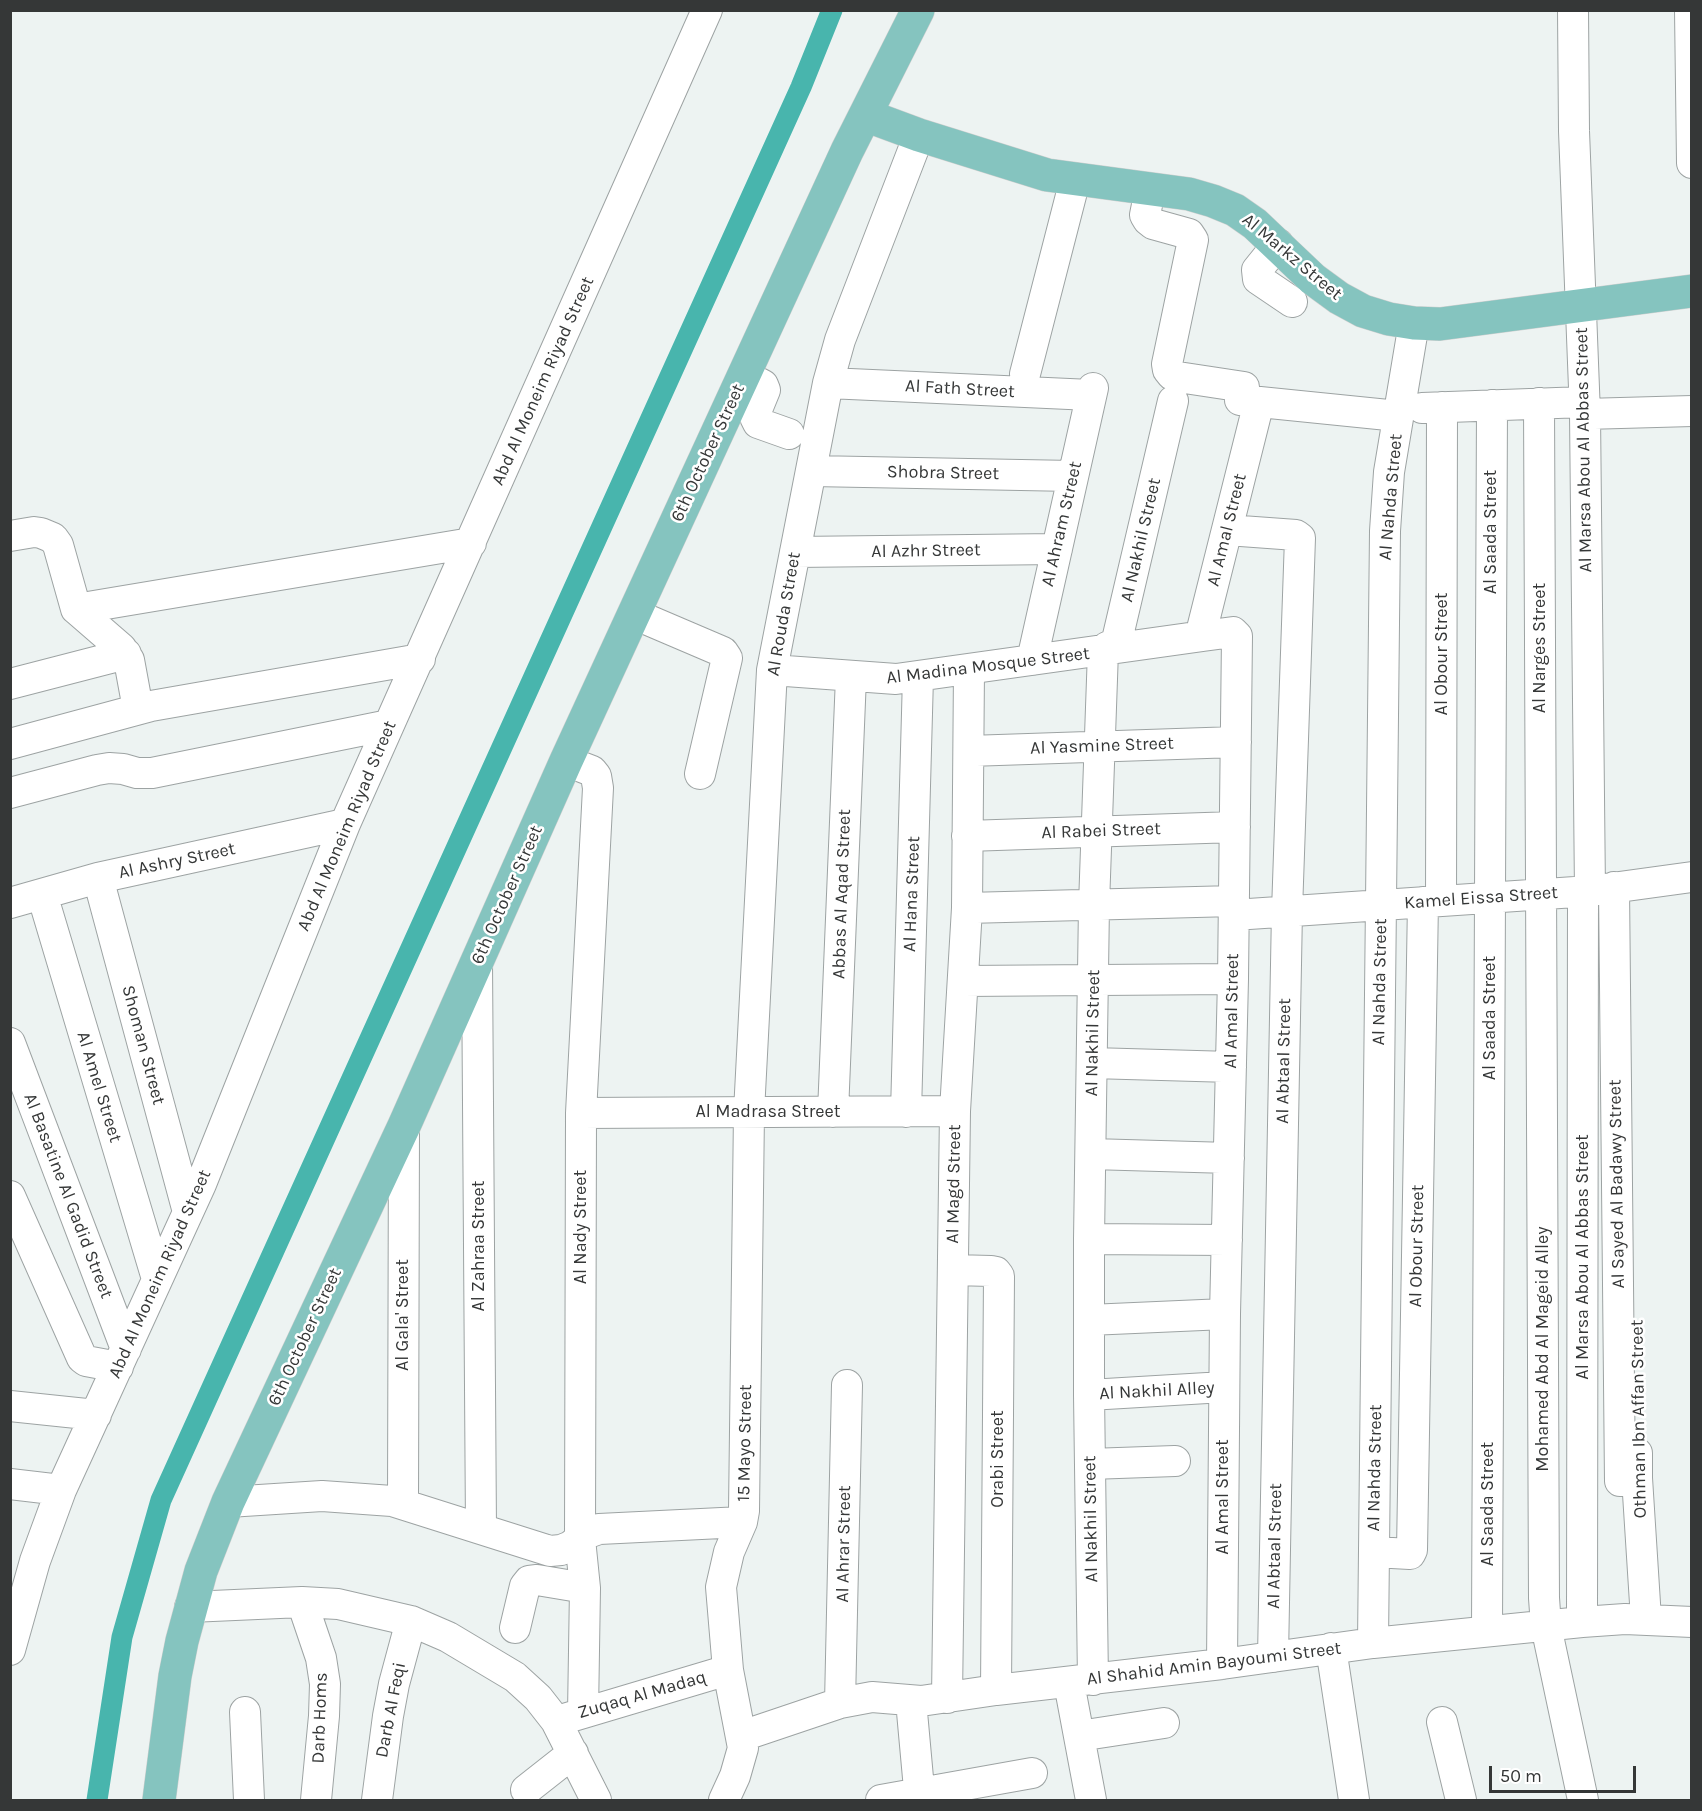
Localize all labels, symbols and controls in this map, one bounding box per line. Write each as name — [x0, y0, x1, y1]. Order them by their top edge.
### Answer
street label: Al Markz Street — [1238, 209, 1346, 305]
street label: Abd Al Moneim Riyad Street — [487, 273, 599, 489]
street label: Al Marsa Abou Al Abbas Street — [1571, 327, 1597, 573]
street label: Al Fath Street — [905, 375, 1015, 403]
street label: 6th October Street — [667, 381, 749, 525]
street label: Al Nahda Street — [1375, 433, 1407, 561]
street label: Al Ahram Street — [1037, 459, 1087, 589]
street label: Shobra Street — [887, 461, 999, 485]
street label: Al Saada Street — [1480, 470, 1502, 594]
street label: Al Amal Street — [1203, 471, 1251, 589]
street label: Al Nakhil Street — [1116, 476, 1166, 604]
street label: Al Azhr Street — [871, 539, 981, 563]
street label: Al Rouda Street — [762, 550, 806, 678]
street label: Al Narges Street — [1529, 583, 1551, 713]
street label: Al Obour Street — [1431, 593, 1453, 715]
street label: Al Madina Mosque Street — [885, 643, 1091, 689]
street label: Abd Al Moneim Riyad Street — [293, 718, 401, 934]
street label: Al Yasmine Street — [1030, 733, 1174, 759]
street label: Abbas Al Aqad Street — [828, 809, 856, 979]
street label: Al Rabei Street — [1041, 818, 1161, 844]
street label: 6th October Street — [467, 822, 547, 968]
street label: Al Hana Street — [899, 836, 925, 952]
street label: Al Ashry Street — [117, 838, 237, 884]
street label: Kamel Eissa Street — [1403, 882, 1559, 914]
street label: Al Nahda Street — [1368, 918, 1392, 1046]
street label: Al Amal Street — [1220, 953, 1244, 1069]
street label: Al Saada Street — [1479, 956, 1501, 1080]
street label: Al Nakhil Street — [1081, 969, 1105, 1097]
street label: Shoman Street — [117, 983, 169, 1107]
street label: Al Abtaal Street — [1272, 998, 1296, 1124]
street label: Al Amel Street — [72, 1029, 126, 1145]
street label: Al Sayed Al Badawy Street — [1604, 1079, 1630, 1289]
street label: Al Basatine Al Gadid Street — [19, 1090, 117, 1302]
street label: Al Madrasa Street — [696, 1101, 840, 1123]
street label: Al Magd Street — [942, 1124, 966, 1244]
street label: Al Marsa Abou Al Abbas Street — [1572, 1134, 1594, 1380]
street label: Abd Al Moneim Riyad Street — [104, 1166, 216, 1382]
street label: Al Nady Street — [570, 1170, 592, 1284]
street label: Al Zahraa Street — [468, 1180, 490, 1312]
street label: Al Obour Street — [1405, 1184, 1429, 1308]
street label: Mohamed Abd Al Mageid Alley — [1532, 1226, 1554, 1472]
street label: Al Gala' Street — [392, 1259, 414, 1371]
street label: 6th October Street — [264, 1265, 346, 1409]
street label: Othman Ibn Affan Street — [1626, 1319, 1652, 1519]
street label: Al Nakhil Alley — [1099, 1377, 1215, 1405]
street label: 15 Mayo Street — [733, 1384, 757, 1502]
street label: Al Nahda Street — [1363, 1404, 1387, 1532]
street label: Orabi Street — [987, 1410, 1009, 1508]
street label: Al Amal Street — [1212, 1439, 1234, 1555]
street label: Al Saada Street — [1477, 1442, 1499, 1566]
street label: Al Nakhil Street — [1079, 1455, 1103, 1583]
street label: Al Abtaal Street — [1263, 1483, 1287, 1609]
street label: Al Ahrar Street — [832, 1485, 856, 1603]
street label: Al Shahid Amin Bayoumi Street — [1086, 1638, 1342, 1690]
street label: Darb Al Feqi — [371, 1660, 411, 1760]
street label: Zuqaq Al Madaq — [575, 1666, 709, 1724]
street label: Darb Homs — [308, 1672, 332, 1764]
scale bar — [1492, 1754, 1639, 1792]
text: 50 m — [1500, 1765, 1542, 1787]

